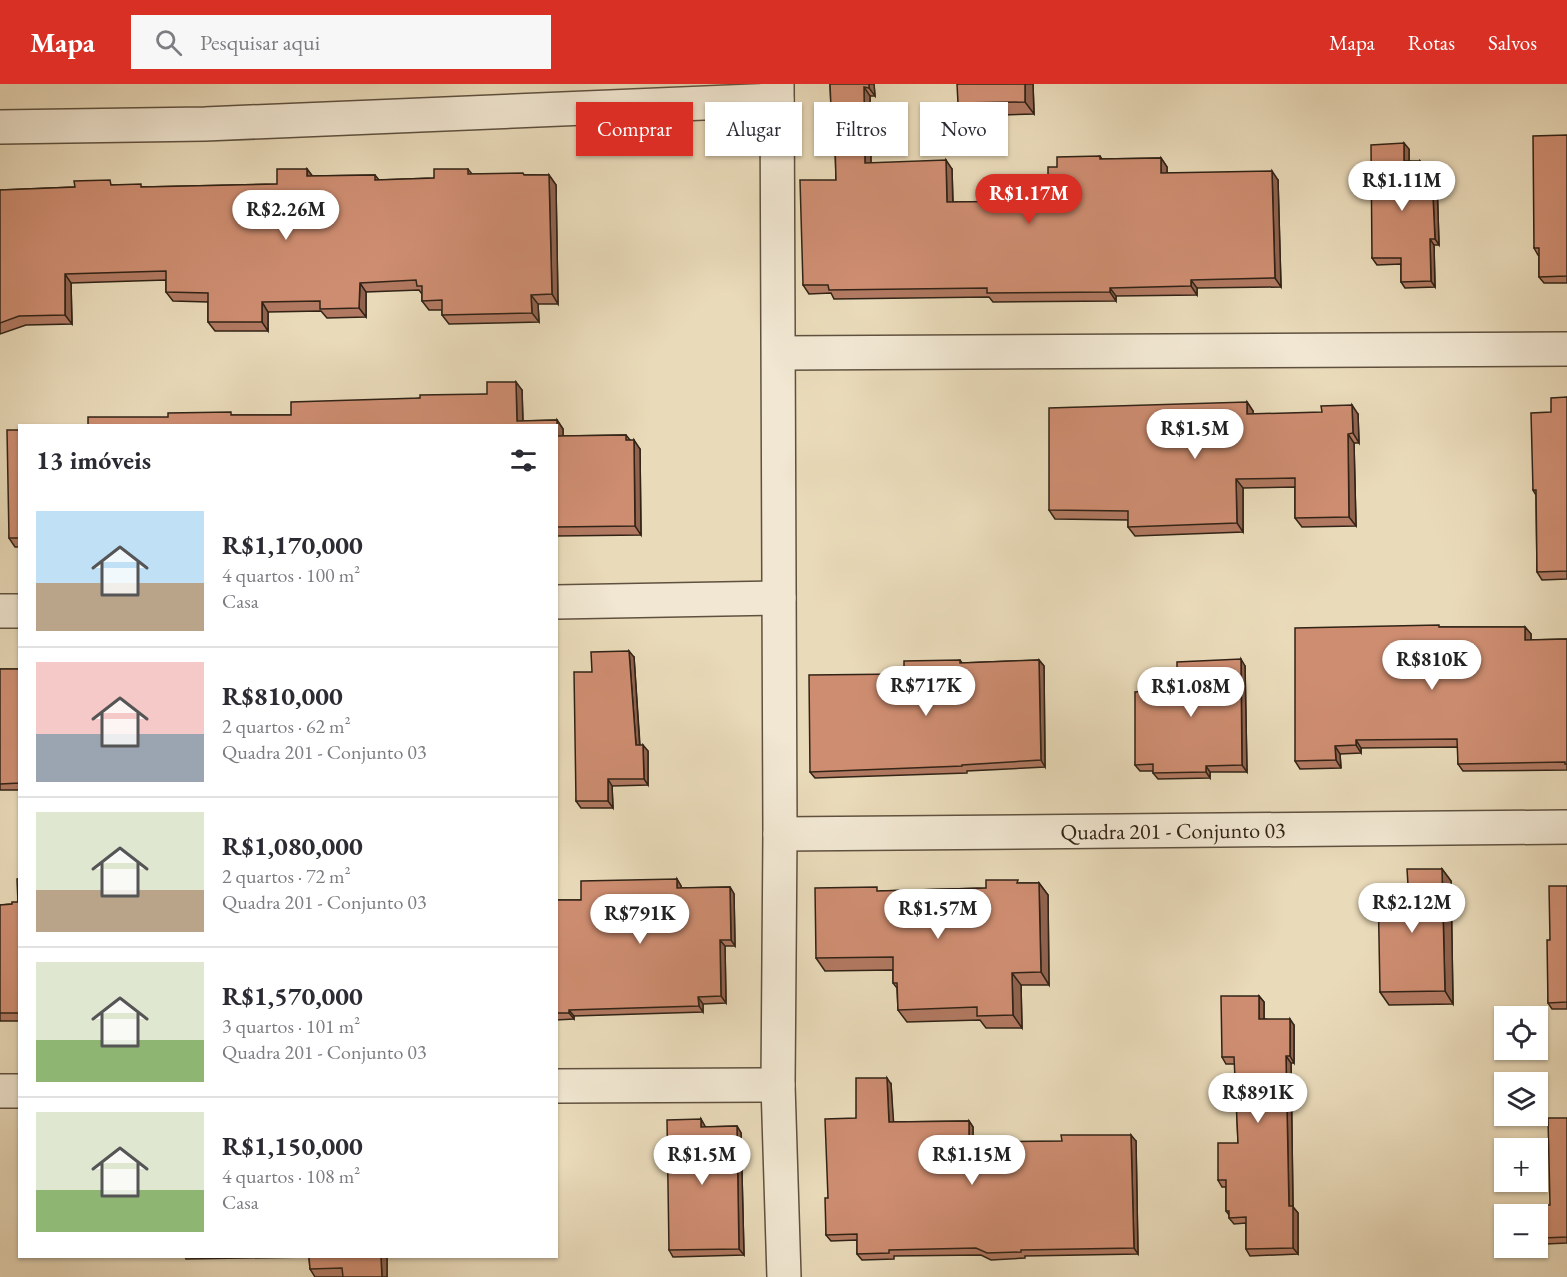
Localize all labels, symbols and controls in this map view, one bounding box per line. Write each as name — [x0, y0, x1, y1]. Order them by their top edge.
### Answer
search box — [131, 15, 551, 69]
text: Mapa — [30, 24, 95, 60]
icon: search — [152, 26, 185, 59]
text: Pesquisar aqui — [200, 28, 320, 57]
text: Mapa — [1329, 29, 1375, 56]
text: Rotas — [1408, 29, 1455, 56]
text: Salvos — [1488, 29, 1537, 56]
chip: Comprar — [576, 102, 693, 156]
chip: Alugar — [705, 102, 802, 156]
chip: Filtros — [814, 102, 908, 156]
chip: Novo — [920, 102, 1008, 156]
pin: R$1.11M — [1347, 161, 1457, 212]
text: R$1.11M — [1362, 167, 1442, 193]
pin: R$1.17M — [974, 174, 1084, 225]
text: R$1.17M — [989, 180, 1069, 206]
pin: R$2.26M — [231, 190, 341, 241]
text: R$2.26M — [246, 196, 326, 222]
pin: R$1.5M — [1146, 409, 1244, 460]
text: R$1.5M — [1161, 415, 1229, 441]
text: 13 imóveis — [36, 443, 151, 477]
icon: filters — [507, 444, 540, 477]
text: R$1,170,000 — [222, 528, 363, 562]
icon: home — [84, 535, 156, 607]
text: 4 quartos · 100 m² — [222, 562, 360, 588]
text: Casa — [222, 588, 259, 614]
pin: R$810K — [1383, 640, 1481, 691]
text: R$810K — [1396, 646, 1468, 672]
pin: R$717K — [877, 666, 975, 717]
pin: R$1.08M — [1136, 667, 1246, 718]
text: R$717K — [890, 672, 962, 698]
text: R$1.08M — [1151, 673, 1231, 699]
text: R$810,000 — [222, 679, 343, 713]
icon: home — [84, 686, 156, 758]
text: 2 quartos · 62 m² — [222, 713, 351, 739]
text: Quadra 201 - Conjunto 03 — [222, 739, 427, 765]
street label: Quadra 201 - Conjunto 03 — [1060, 815, 1286, 846]
text: R$1,080,000 — [222, 829, 363, 863]
icon: home — [84, 836, 156, 908]
text: 2 quartos · 72 m² — [222, 863, 351, 889]
pin: R$2.12M — [1357, 883, 1467, 934]
text: Quadra 201 - Conjunto 03 — [222, 889, 427, 915]
pin: R$1.57M — [883, 889, 993, 940]
text: R$2.12M — [1372, 889, 1452, 915]
pin: R$791K — [591, 894, 689, 945]
text: R$1.57M — [898, 895, 978, 921]
text: R$791K — [604, 900, 676, 926]
text: R$1,570,000 — [222, 979, 363, 1013]
icon: home — [84, 986, 156, 1058]
map controls — [1494, 1006, 1548, 1258]
button: locate — [1494, 1006, 1548, 1060]
text: 3 quartos · 101 m² — [222, 1013, 360, 1039]
text: Quadra 201 - Conjunto 03 — [222, 1039, 427, 1065]
button: layers — [1494, 1072, 1548, 1126]
pin: R$891K — [1209, 1073, 1307, 1124]
text: R$891K — [1222, 1079, 1294, 1105]
text: R$1,150,000 — [222, 1129, 363, 1163]
pin: R$1.5M — [653, 1135, 751, 1186]
pin: R$1.15M — [917, 1135, 1027, 1186]
icon: home — [84, 1136, 156, 1208]
button: + — [1494, 1138, 1548, 1192]
text: R$1.5M — [668, 1141, 736, 1167]
text: R$1.15M — [932, 1141, 1012, 1167]
text: 4 quartos · 108 m² — [222, 1163, 360, 1189]
text: Casa — [222, 1189, 259, 1215]
button: − — [1494, 1204, 1548, 1258]

